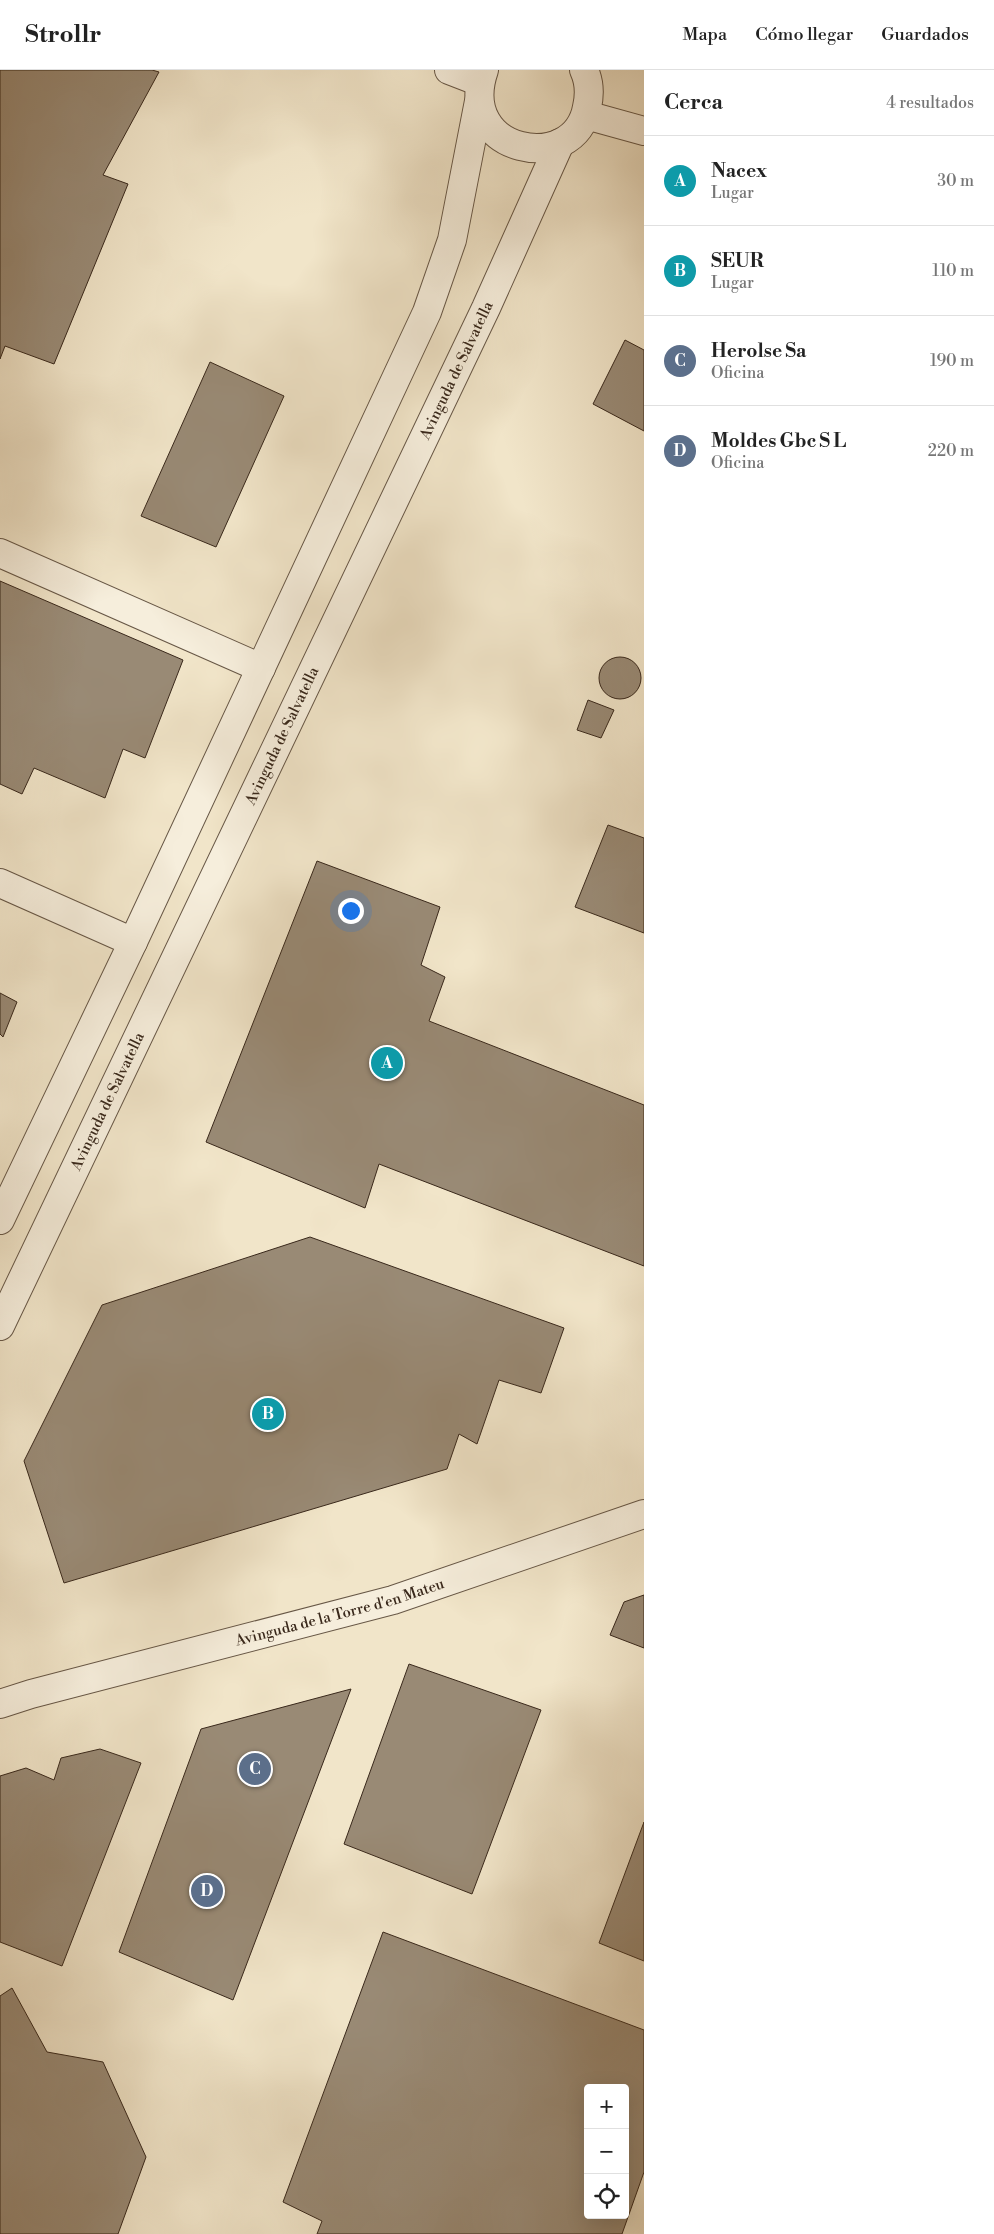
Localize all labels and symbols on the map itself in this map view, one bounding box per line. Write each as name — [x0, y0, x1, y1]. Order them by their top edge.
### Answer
street label: Avinguda de Salvatella — [415, 298, 497, 443]
street label: Avinguda de Salvatella — [240, 663, 323, 809]
your location — [338, 898, 364, 924]
street label: Avinguda de Salvatella — [66, 1029, 149, 1174]
pin: A — [371, 1044, 403, 1082]
pin: B — [252, 1395, 284, 1433]
street label: Avinguda de la Torre d'en Mateu — [232, 1574, 447, 1650]
pin: C — [239, 1750, 271, 1788]
pin: D — [191, 1872, 223, 1910]

